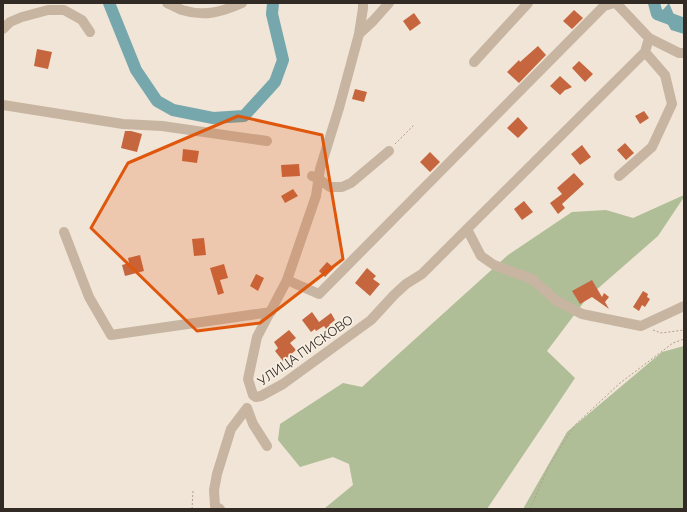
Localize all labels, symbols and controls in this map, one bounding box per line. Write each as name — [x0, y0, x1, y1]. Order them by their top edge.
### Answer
street label: УЛИЦА ПИСКОВО — [255, 312, 356, 389]

